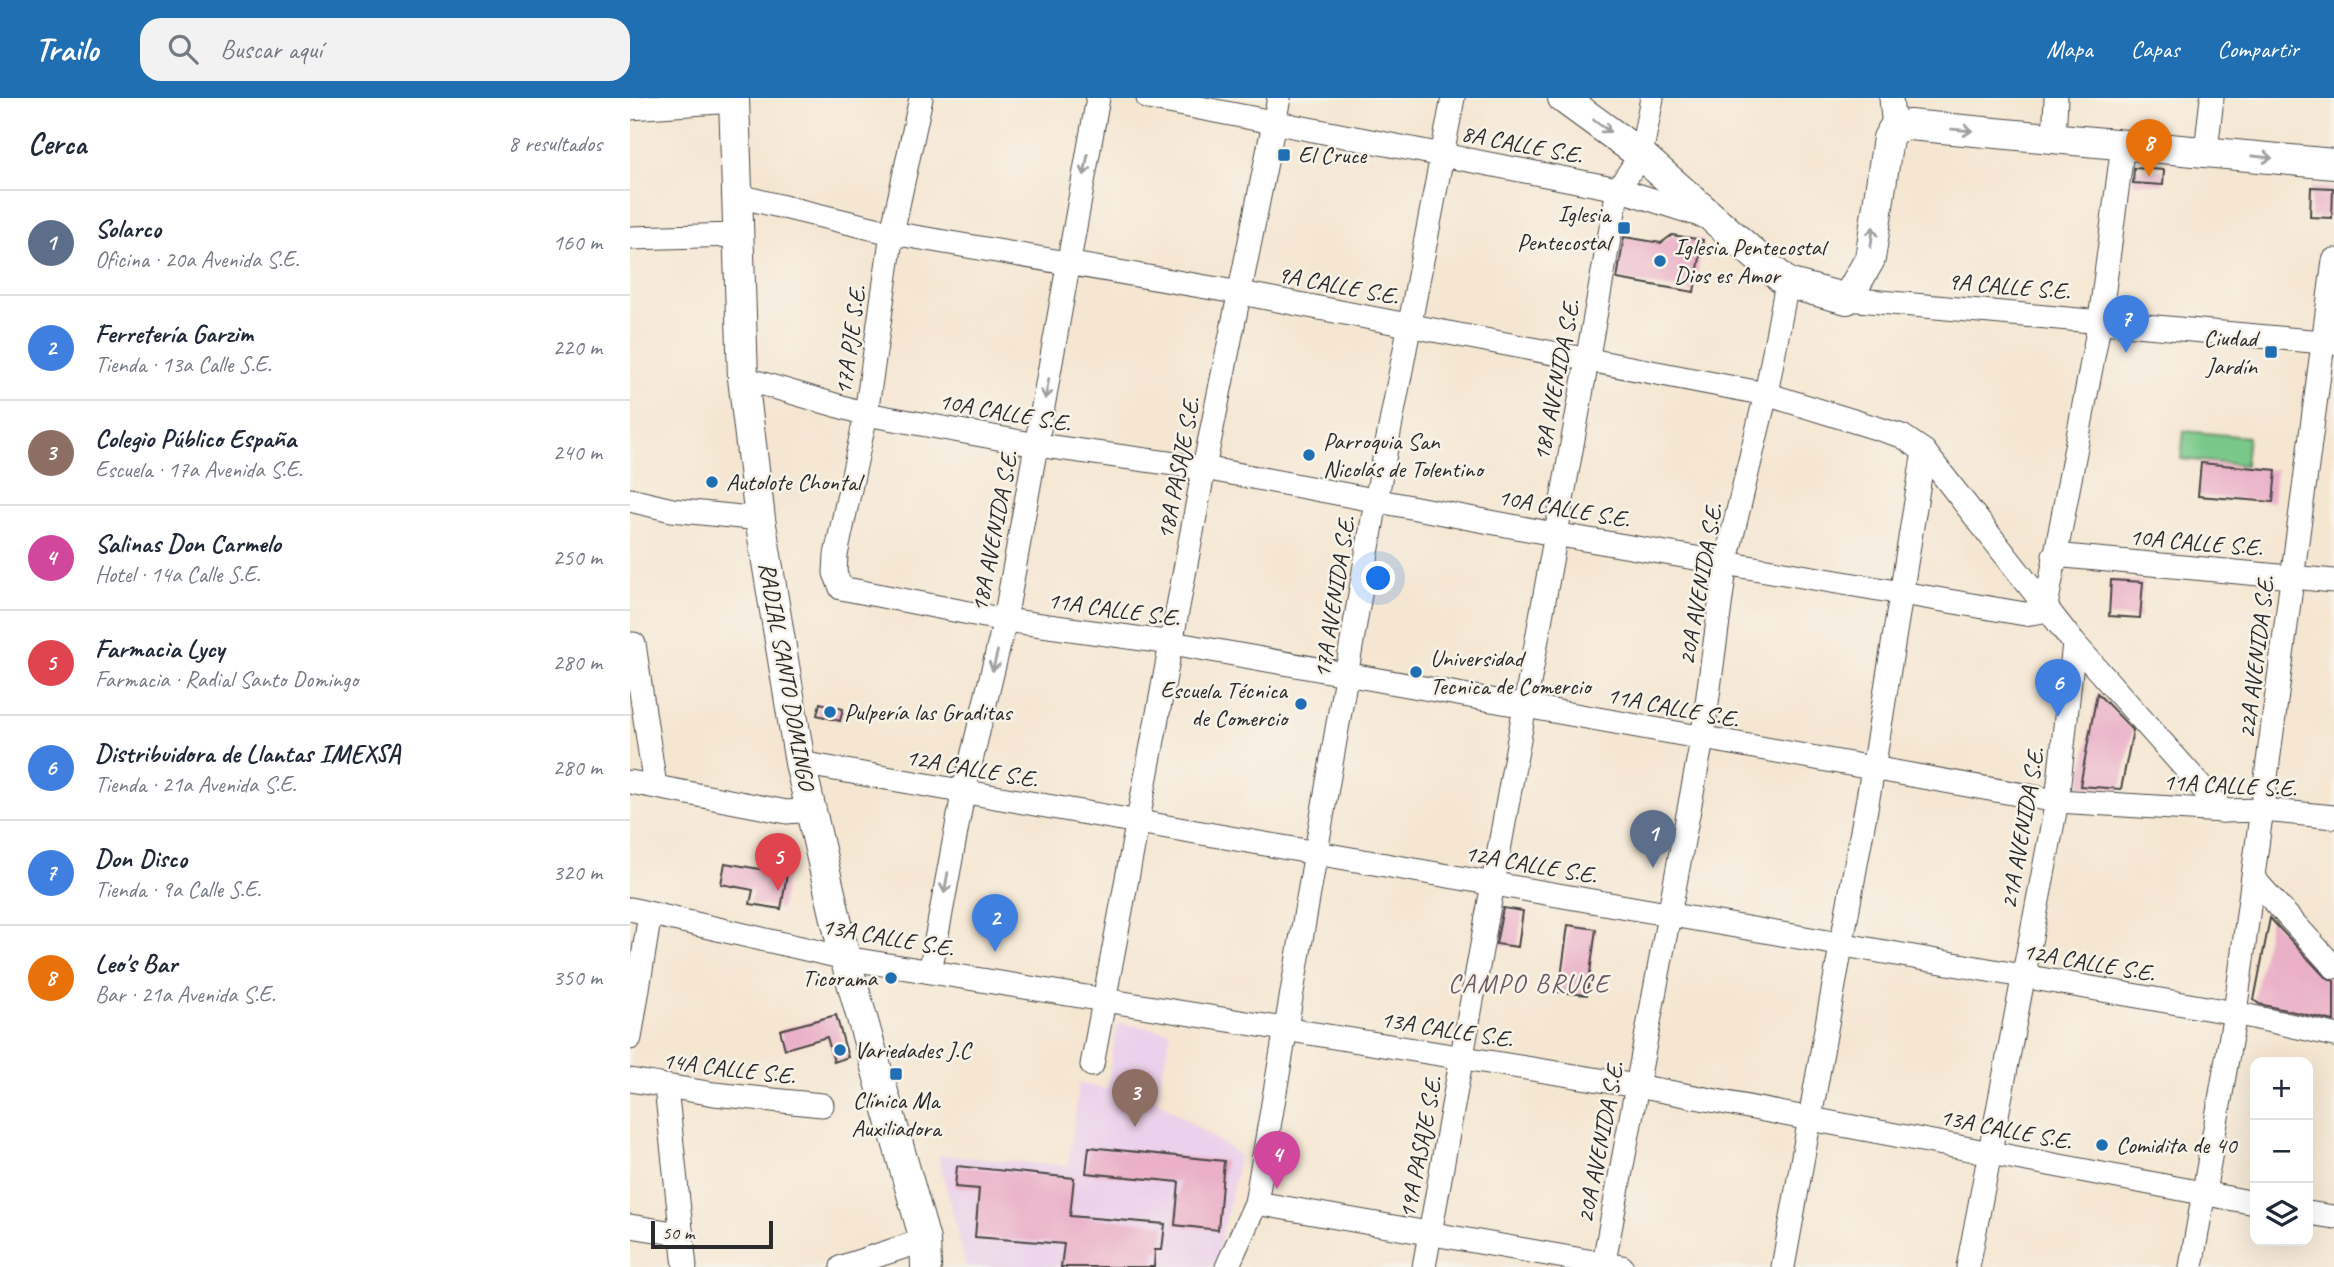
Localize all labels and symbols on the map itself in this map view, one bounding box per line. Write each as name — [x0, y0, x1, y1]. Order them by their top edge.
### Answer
street label: 8A CALLE S.E. — [1459, 118, 1585, 170]
one-way arrow — [1592, 119, 1611, 134]
pin: 8 — [2126, 119, 2172, 177]
one-way arrow — [1950, 124, 1973, 137]
place label: El Cruce — [1298, 140, 1368, 170]
marker: El Cruce — [1276, 147, 1292, 163]
one-way arrow — [2250, 151, 2272, 164]
one-way arrow — [1079, 153, 1092, 176]
place label: Iglesia Pentecostal — [1517, 199, 1614, 257]
marker: Iglesia Pentecostal — [1616, 220, 1632, 236]
one-way arrow — [1866, 226, 1879, 249]
place label: Iglesia Pentecostal Dios es Amor — [1674, 232, 1829, 290]
marker: Iglesia Pentecostal Dios es Amor — [1652, 253, 1668, 269]
street label: 9A CALLE S.E. — [1275, 259, 1401, 311]
street label: 9A CALLE S.E. — [1946, 266, 2072, 306]
street label: 17A PJE S.E. — [827, 283, 873, 397]
pin: 7 — [2103, 295, 2149, 353]
street label: 18A AVENIDA S.E. — [1526, 297, 1586, 463]
place label: Ciudad Jardín — [2204, 323, 2261, 381]
marker: Ciudad Jardín — [2263, 344, 2279, 360]
one-way arrow — [1040, 377, 1053, 400]
street label: 10A CALLE S.E. — [937, 386, 1074, 438]
street label: 18A PASAJE S.E. — [1150, 394, 1207, 542]
place label: Parroquia San Nicolás de Tolentino — [1323, 426, 1485, 484]
marker: Parroquia San Nicolás de Tolentino — [1301, 447, 1317, 463]
street label: 18A AVENIDA S.E. — [964, 448, 1024, 614]
place label: Autolote Chontal — [726, 467, 865, 497]
marker: Autolote Chontal — [704, 474, 720, 490]
street label: 10A CALLE S.E. — [1496, 482, 1633, 534]
street label: 20A AVENIDA S.E. — [1671, 501, 1729, 667]
street label: 17A AVENIDA S.E. — [1306, 514, 1362, 680]
street label: 10A CALLE S.E. — [2128, 521, 2264, 563]
street label: RADIAL SANTO DOMINGO — [752, 560, 822, 794]
your location — [1361, 561, 1395, 595]
street label: 22A AVENIDA S.E. — [2231, 574, 2281, 740]
street label: 11A CALLE S.E. — [1046, 585, 1183, 633]
place label: Universidad Tecnica de Comercio — [1430, 643, 1593, 701]
one-way arrow — [988, 649, 1001, 672]
pin: 6 — [2035, 659, 2081, 717]
marker: Universidad Tecnica de Comercio — [1408, 664, 1424, 680]
place label: Escuela Técnica de Comercio — [1160, 675, 1290, 733]
street label: 11A CALLE S.E. — [1605, 680, 1742, 735]
marker: Escuela Técnica de Comercio — [1293, 696, 1309, 712]
place label: Pulpería las Graditas — [844, 697, 1013, 727]
marker: Pulpería las Graditas — [822, 704, 838, 720]
street label: 12A CALLE S.E. — [904, 742, 1041, 794]
street label: 21A AVENIDA S.E. — [1993, 745, 2051, 911]
street label: 11A CALLE S.E. — [2162, 767, 2298, 803]
pin: 1 — [1630, 810, 1676, 868]
pin: 5 — [755, 833, 801, 891]
street label: 12A CALLE S.E. — [1463, 838, 1600, 890]
one-way arrow — [939, 871, 952, 894]
pin: 2 — [972, 894, 1018, 952]
street label: 13A CALLE S.E. — [820, 911, 957, 963]
street label: 12A CALLE S.E. — [2021, 936, 2158, 988]
place label: Ticorama — [802, 963, 879, 993]
district label: CAMPO BRUCE — [1448, 967, 1611, 1000]
marker: Ticorama — [883, 970, 899, 986]
street label: 13A CALLE S.E. — [1379, 1004, 1516, 1054]
place label: Variedades J.C — [854, 1035, 973, 1065]
marker: Variedades J.C — [832, 1042, 848, 1058]
street label: 14A CALLE S.E. — [661, 1045, 797, 1091]
street label: 20A AVENIDA S.E. — [1570, 1059, 1630, 1225]
marker: Clínica Ma Auxiliadora — [888, 1066, 904, 1082]
pin: 3 — [1112, 1069, 1158, 1127]
street label: 19A PASAJE S.E. — [1392, 1073, 1449, 1221]
place label: Clínica Ma Auxiliadora — [851, 1085, 943, 1143]
street label: 13A CALLE S.E. — [1938, 1102, 2075, 1157]
place label: Comidita de 40 — [2116, 1130, 2239, 1160]
pin: 4 — [1254, 1131, 1300, 1189]
marker: Comidita de 40 — [2094, 1137, 2110, 1153]
scale bar — [651, 1218, 774, 1250]

